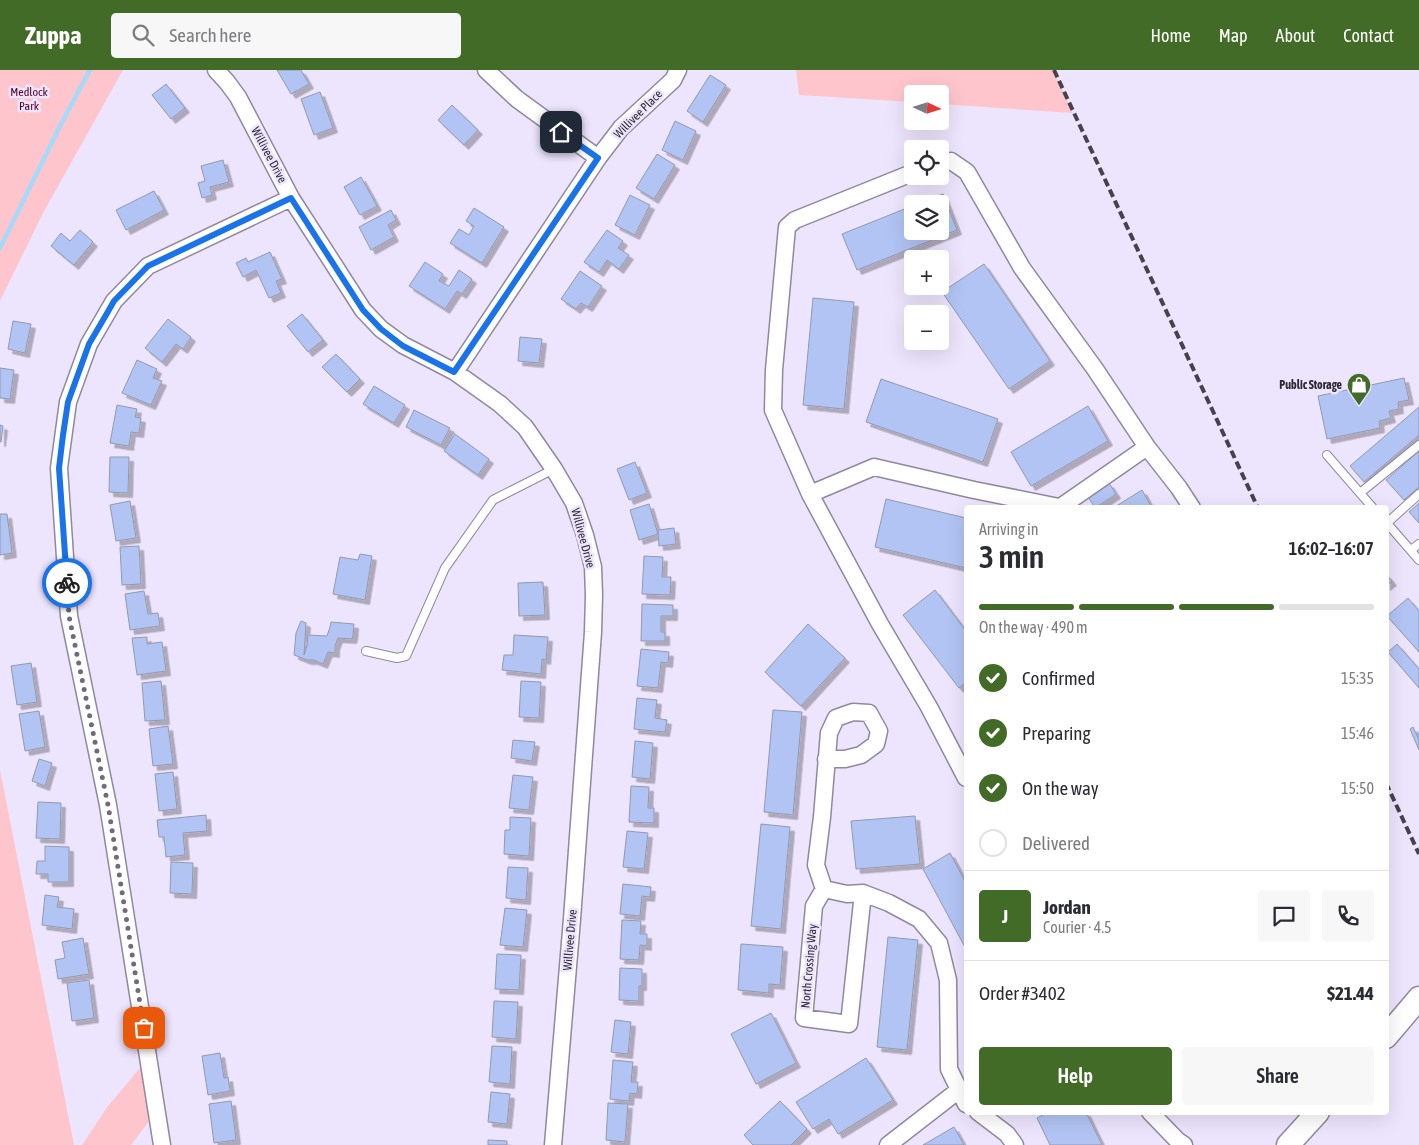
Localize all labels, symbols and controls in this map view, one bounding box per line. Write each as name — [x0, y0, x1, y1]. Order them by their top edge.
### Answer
search box — [111, 13, 461, 58]
icon: search — [129, 21, 157, 49]
text: Zuppa — [25, 22, 81, 49]
text: Search here — [169, 24, 251, 46]
text: Home — [1151, 25, 1191, 46]
text: Map — [1219, 25, 1248, 46]
text: About — [1276, 25, 1315, 46]
text: Contact — [1343, 25, 1394, 46]
park label: Medlock Park — [10, 85, 48, 113]
north arrow — [904, 85, 949, 130]
map controls — [904, 85, 949, 350]
street label: Willivee Place — [611, 87, 665, 141]
pin — [540, 111, 582, 153]
icon: home — [547, 118, 575, 146]
street label: Willivee Drive — [248, 125, 290, 185]
button: locate — [904, 140, 949, 185]
button: layers — [904, 195, 949, 240]
button: + — [904, 250, 949, 295]
button: − — [904, 305, 949, 350]
shop icon: Public Storage — [1346, 372, 1372, 406]
place label: Public Storage — [1279, 378, 1343, 392]
street label: Willivee Drive — [568, 507, 598, 569]
text: Arriving in — [979, 520, 1039, 538]
text: 16:02–16:07 — [1288, 537, 1374, 559]
text: 3 min — [979, 538, 1044, 575]
courier — [42, 558, 92, 608]
icon: bike — [53, 569, 81, 597]
text: On the way · 490 m — [979, 618, 1088, 636]
icon: check — [979, 664, 1007, 692]
text: Confirmed — [1022, 667, 1095, 689]
text: 15:35 — [1341, 669, 1374, 687]
icon: check — [979, 719, 1007, 747]
text: Preparing — [1022, 722, 1091, 744]
text: 15:46 — [1341, 724, 1374, 742]
icon: check — [979, 774, 1007, 802]
text: On the way — [1022, 777, 1099, 799]
text: 15:50 — [1341, 779, 1374, 797]
text: Delivered — [1022, 832, 1090, 854]
button: chat — [1258, 890, 1310, 942]
button: phone — [1322, 890, 1374, 942]
text: Jordan — [1043, 896, 1091, 918]
text: J — [1002, 905, 1008, 927]
street label: Willivee Drive — [560, 909, 580, 971]
text: Courier · 4.5 — [1043, 918, 1112, 936]
street label: North Crossing Way — [798, 923, 820, 1009]
text: Order #3402 — [979, 982, 1066, 1004]
text: $21.44 — [1327, 982, 1374, 1004]
pin — [123, 1007, 165, 1049]
icon: bag — [130, 1014, 158, 1042]
button: Help — [979, 1047, 1172, 1105]
button: Share — [1182, 1047, 1374, 1105]

